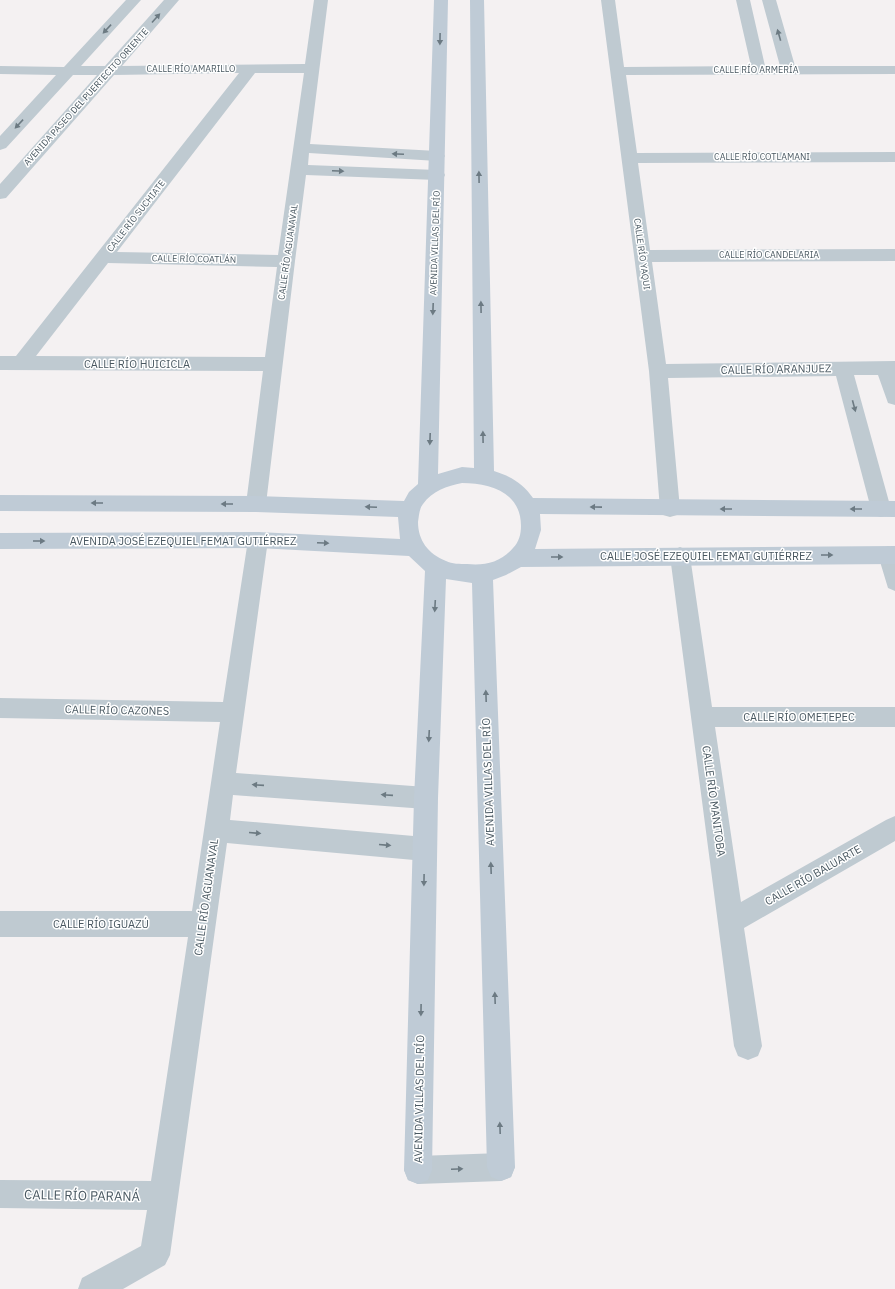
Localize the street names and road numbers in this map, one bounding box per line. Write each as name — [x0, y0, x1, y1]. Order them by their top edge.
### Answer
street label: AVENIDA PASEO DEL PUERTECITO ORIENTE — [21, 26, 150, 167]
street label: CALLE RÍO AMARILLO — [147, 62, 235, 74]
street label: CALLE RÍO ARMERÍA — [714, 63, 799, 75]
street label: CALLE RÍO COTLAMANI — [714, 150, 810, 162]
street label: CALLE RÍO SUCHIATE — [103, 177, 167, 254]
street label: AVENIDA VILLAS DEL RÍO — [426, 190, 442, 296]
street label: CALLE RÍO AGUANAVAL — [274, 203, 300, 300]
street label: CALLE RÍO YAQUI — [632, 217, 654, 291]
street label: CALLE RÍO CANDELARIA — [719, 248, 819, 260]
street label: CALLE RÍO COATLÁN — [152, 251, 236, 265]
street label: CALLE RÍO HUICICLA — [84, 357, 190, 371]
street label: CALLE RÍO ARANJUEZ — [721, 361, 831, 377]
street label: AVENIDA JOSÉ EZEQUIEL FEMAT GUTIÉRREZ — [70, 534, 296, 548]
street label: CALLE JOSÉ EZEQUIEL FEMAT GUTIÉRREZ — [600, 549, 812, 563]
street label: CALLE RÍO CAZONES — [65, 702, 169, 718]
street label: CALLE RÍO OMETEPEC — [743, 710, 855, 724]
street label: AVENIDA VILLAS DEL RÍO — [479, 717, 497, 846]
street label: CALLE RÍO MANITOBA — [699, 745, 729, 857]
street label: CALLE RÍO AGUANAVAL — [191, 837, 221, 956]
street label: CALLE RÍO BALUARTE — [762, 842, 864, 908]
street label: CALLE RÍO IGUAZÚ — [53, 917, 149, 931]
street label: AVENIDA VILLAS DEL RÍO — [411, 1035, 427, 1163]
street label: CALLE RÍO PARANÁ — [24, 1186, 141, 1205]

